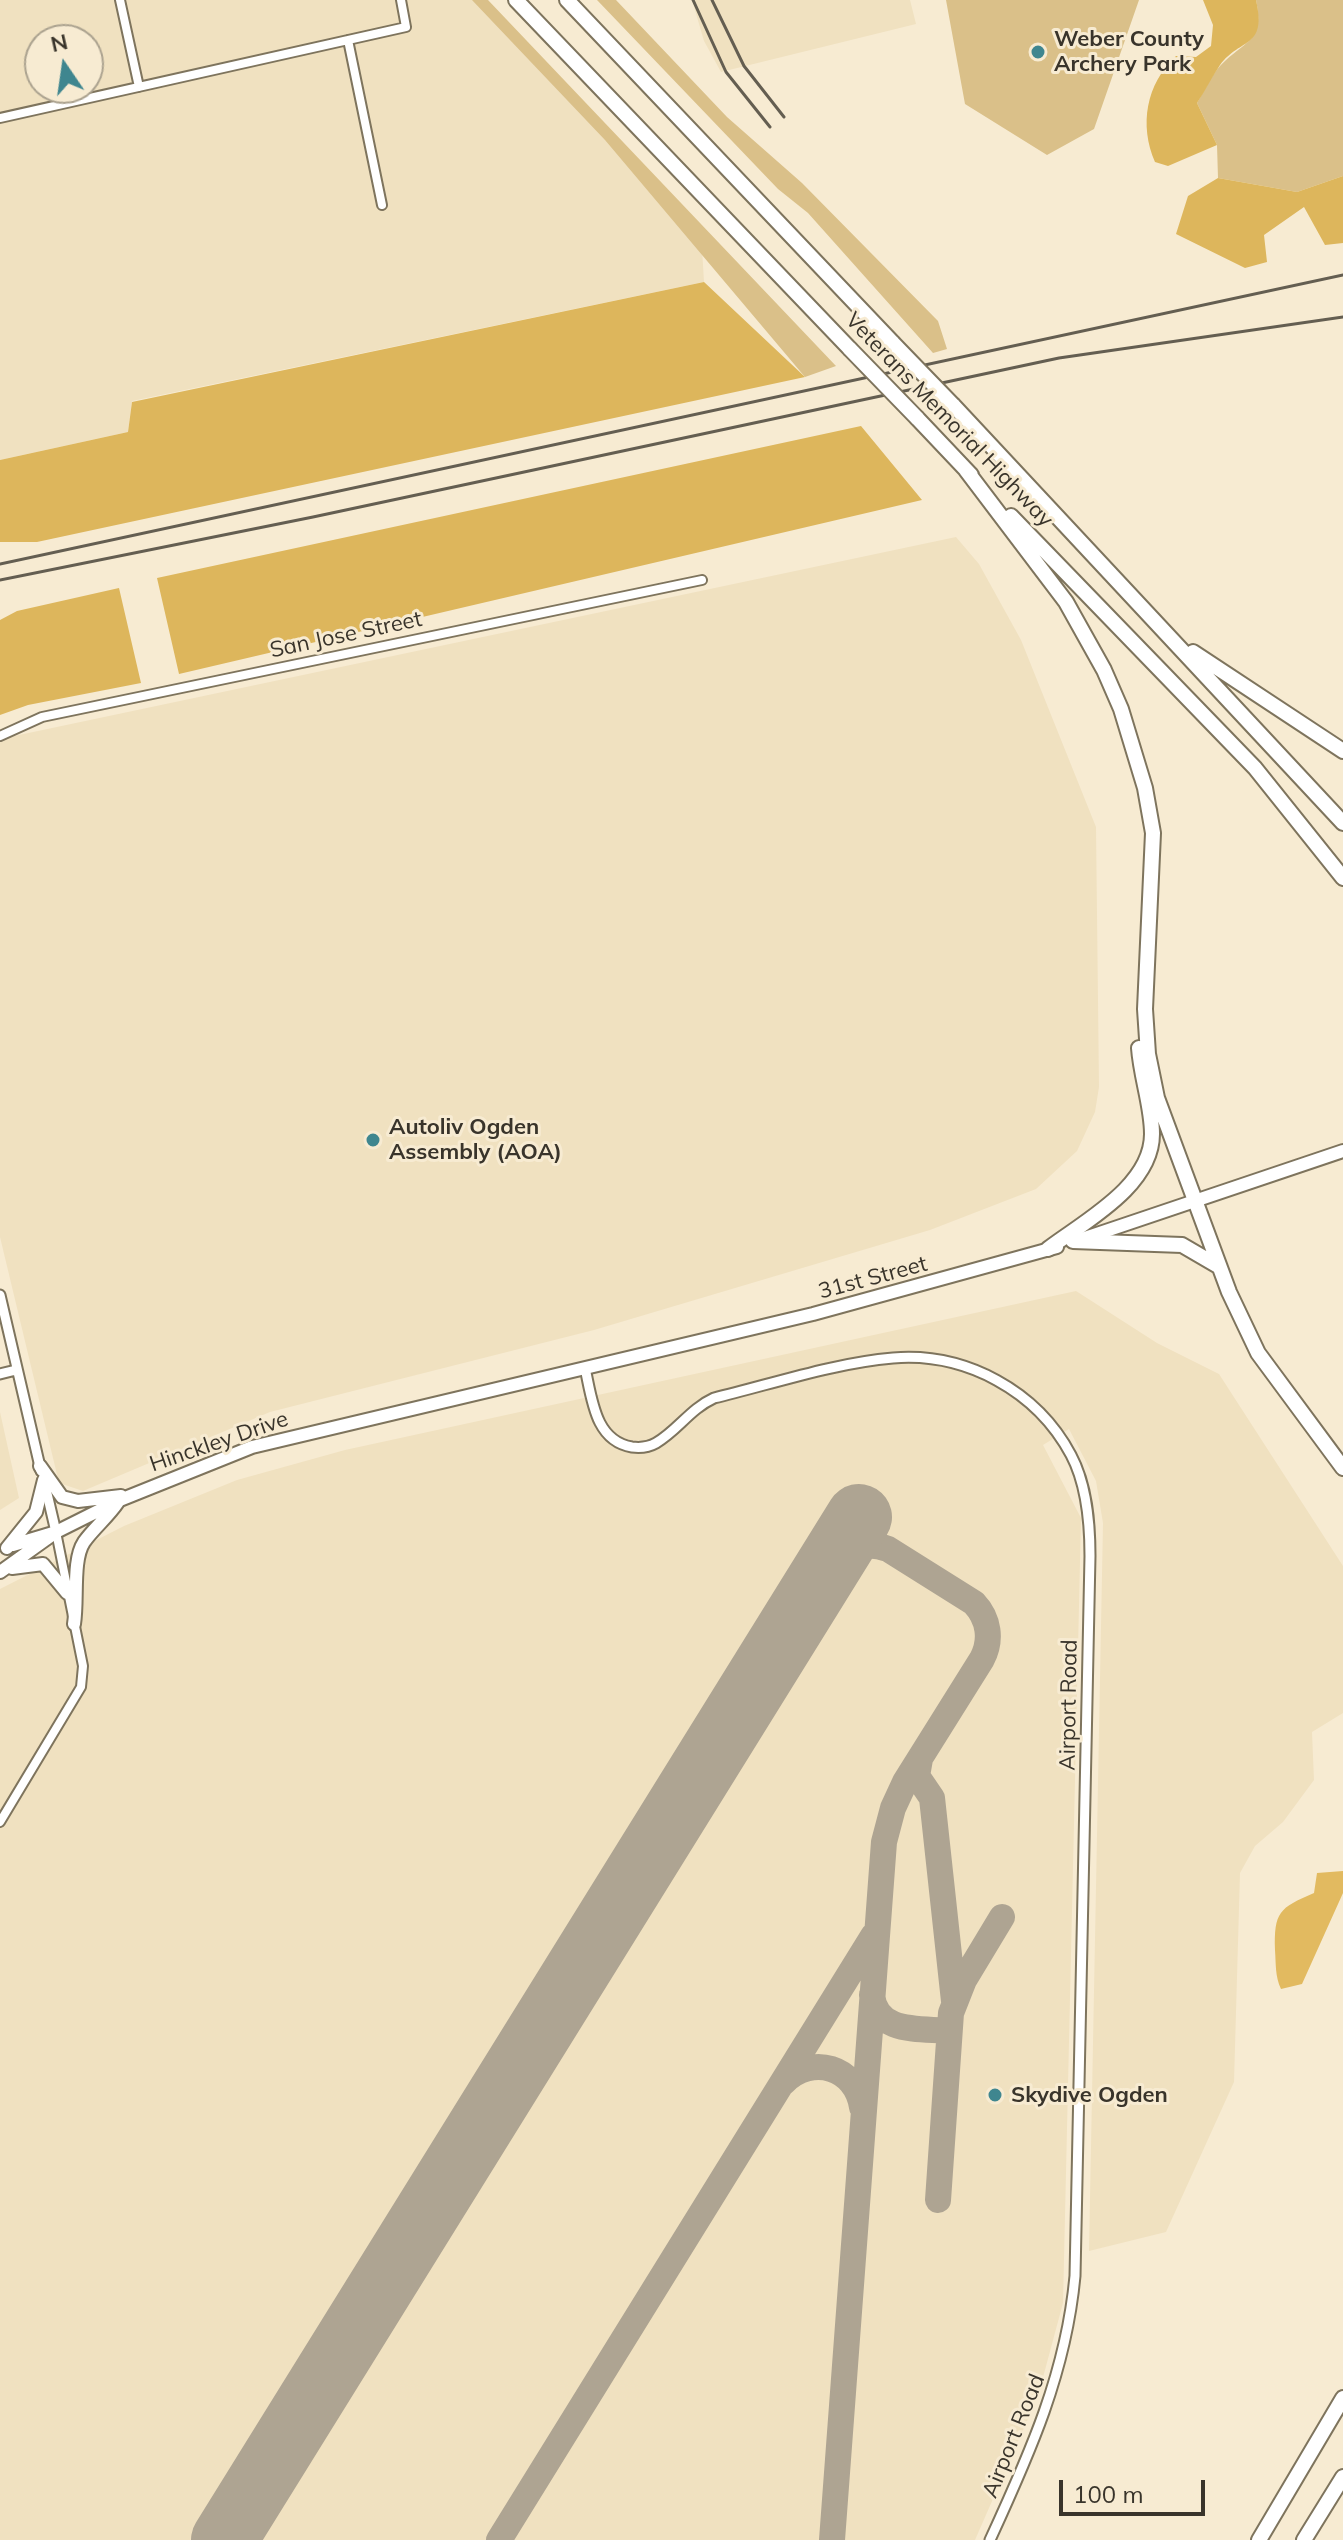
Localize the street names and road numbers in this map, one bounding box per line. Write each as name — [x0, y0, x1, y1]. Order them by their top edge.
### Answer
street label: Veterans Memorial Highway — [839, 307, 1059, 533]
street label: San Jose Street — [268, 606, 424, 664]
street label: 31st Street — [816, 1251, 930, 1305]
street label: Hinckley Drive — [146, 1406, 292, 1478]
street label: Airport Road — [1055, 1639, 1083, 1771]
street label: Airport Road — [977, 2370, 1051, 2502]

